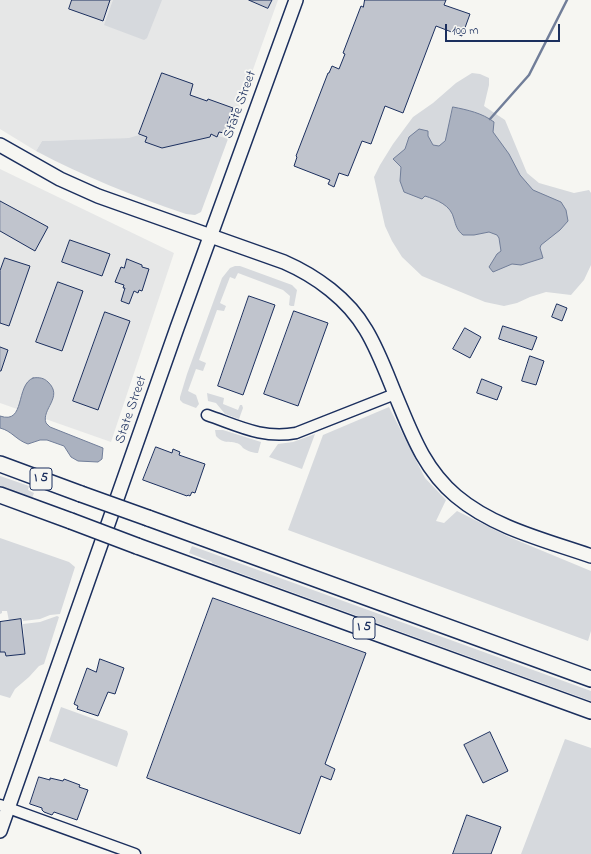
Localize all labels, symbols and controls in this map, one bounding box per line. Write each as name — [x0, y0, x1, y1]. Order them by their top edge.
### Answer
scale bar — [447, 16, 562, 42]
text: 100 m — [452, 22, 479, 40]
street label: State Street — [221, 69, 261, 141]
street label: State Street — [112, 374, 152, 446]
road number: I 5 — [30, 468, 52, 490]
road number: I 5 — [353, 617, 375, 639]

